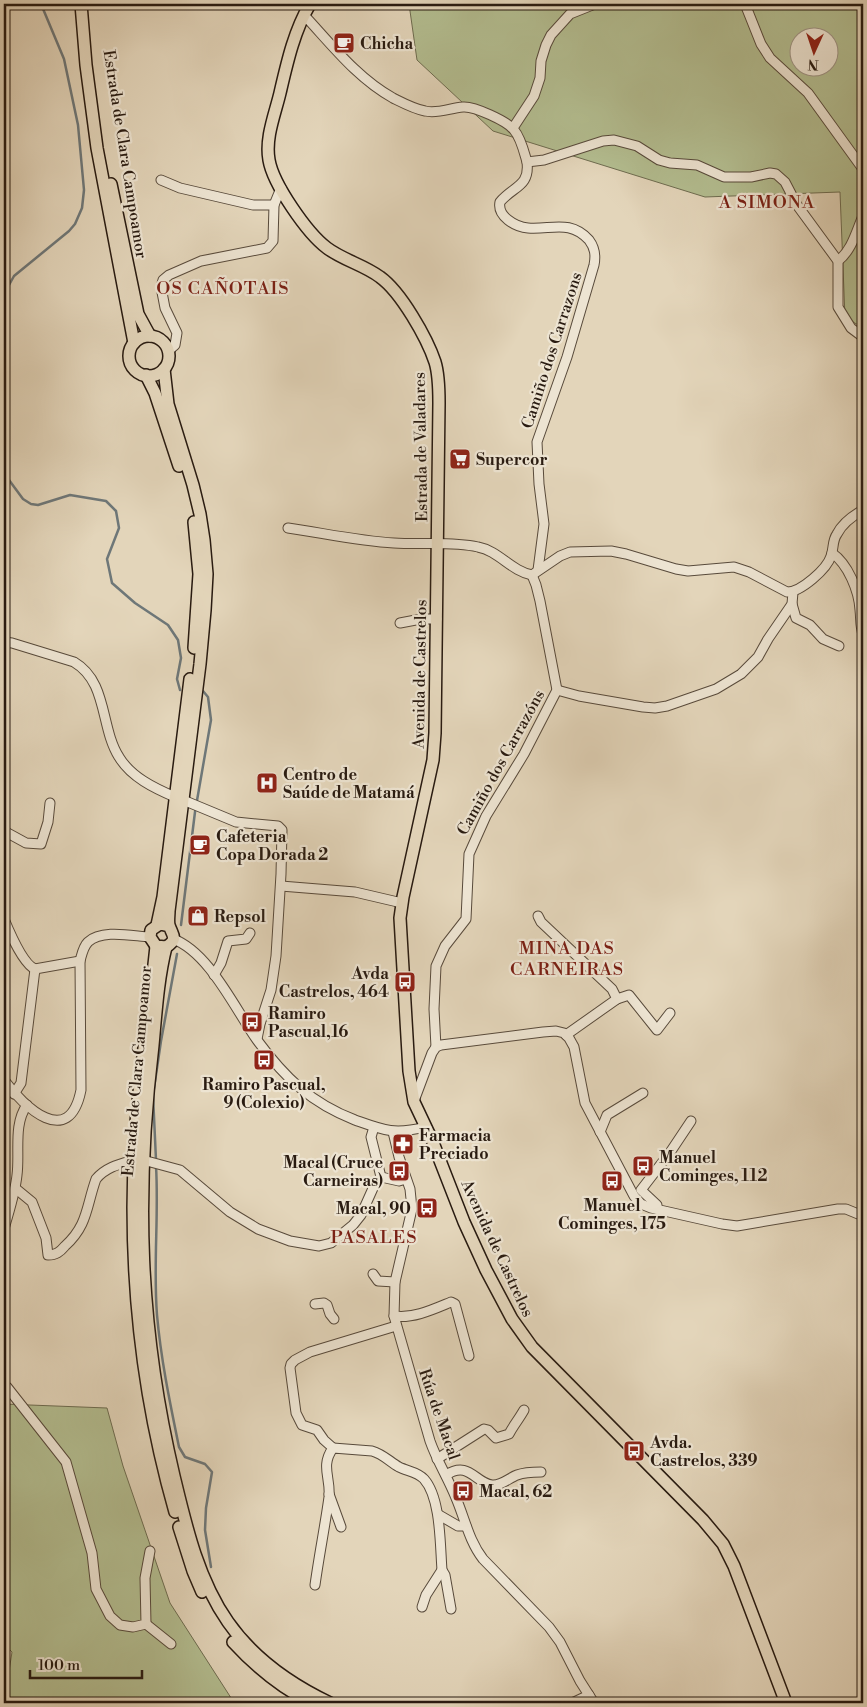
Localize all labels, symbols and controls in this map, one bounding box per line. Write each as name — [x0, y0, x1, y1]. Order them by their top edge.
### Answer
north arrow — [790, 28, 840, 78]
cafe icon: Chicha — [332, 31, 356, 55]
place label: Chicha — [360, 34, 413, 54]
street label: Estrada de Clara Campoamor — [99, 48, 151, 260]
text: N — [807, 55, 819, 73]
district label: A SIMONA — [718, 191, 815, 214]
street label: Camiño dos Carrazons — [517, 270, 587, 431]
district label: OS CAÑOTAIS — [156, 276, 290, 300]
street label: Estrada de Valadares — [410, 372, 432, 522]
supermarket icon: Supercor — [448, 447, 472, 471]
place label: Supercor — [476, 450, 547, 470]
street label: Avenida de Castrelos — [409, 599, 431, 750]
street label: Camiño dos Carrazóns — [453, 686, 549, 839]
place label: Centro de Saúde de Matamá — [283, 765, 415, 803]
hospital icon: Centro de Saúde de Matamá — [255, 771, 279, 795]
place label: Cafeteria Copa Dorada 2 — [216, 827, 328, 865]
cafe icon: Cafeteria Copa Dorada 2 — [188, 833, 212, 857]
shop icon: Repsol — [186, 904, 210, 928]
place label: Repsol — [214, 907, 267, 927]
district label: MINA DAS CARNEIRAS — [510, 937, 624, 981]
place label: Avda Castrelos, 464 — [279, 964, 389, 1002]
street label: Estrada de Clara Campoamor — [118, 965, 156, 1177]
bus stop icon: Avda Castrelos, 464 — [393, 970, 417, 994]
place label: Ramiro Pascual,16 — [268, 1004, 348, 1042]
bus stop icon: Ramiro Pascual,16 — [240, 1010, 264, 1034]
bus stop icon: Ramiro Pascual, 9 (Colexio) — [252, 1048, 276, 1072]
place label: Ramiro Pascual, 9 (Colexio) — [202, 1075, 326, 1113]
place label: Farmacia Preciado — [419, 1126, 492, 1164]
pharmacy icon: Farmacia Preciado — [391, 1132, 415, 1156]
place label: Manuel Cominges, 112 — [659, 1148, 767, 1186]
place label: Macal (Cruce Carneiras) — [283, 1153, 383, 1191]
bus stop icon: Manuel Cominges, 112 — [631, 1154, 655, 1178]
bus stop icon: Macal (Cruce Carneiras) — [387, 1159, 411, 1183]
bus stop icon: Manuel Cominges, 175 — [600, 1169, 624, 1193]
street label: Avenida de Castrelos — [456, 1176, 538, 1320]
bus stop icon: Macal, 90 — [415, 1196, 439, 1220]
place label: Manuel Cominges, 175 — [558, 1196, 666, 1234]
place label: Macal, 90 — [336, 1199, 411, 1219]
district label: PASALES — [330, 1226, 418, 1249]
street label: Rúa de Macal — [414, 1366, 464, 1463]
place label: Avda. Castrelos, 339 — [649, 1433, 758, 1471]
bus stop icon: Avda. Castrelos, 339 — [622, 1439, 646, 1463]
bus stop icon: Macal, 62 — [451, 1479, 475, 1503]
place label: Macal, 62 — [479, 1482, 552, 1502]
scale bar — [30, 1647, 142, 1679]
text: 100 m — [38, 1656, 80, 1675]

